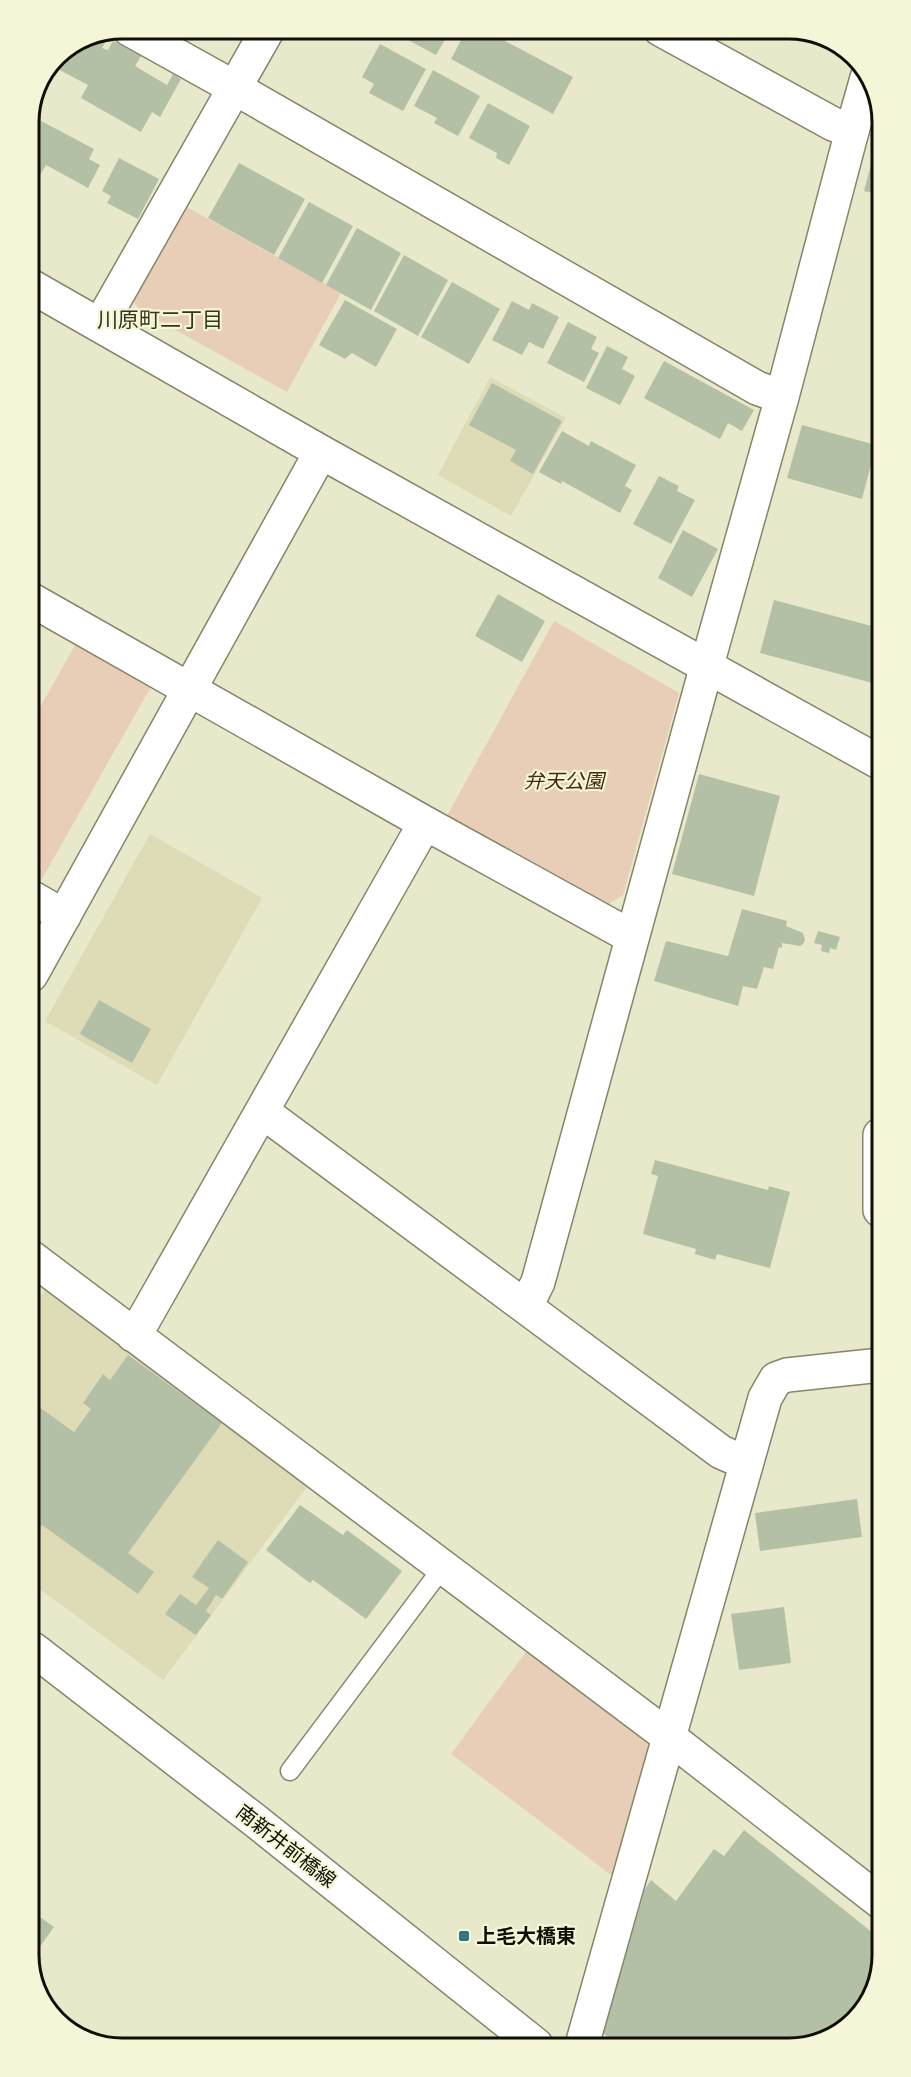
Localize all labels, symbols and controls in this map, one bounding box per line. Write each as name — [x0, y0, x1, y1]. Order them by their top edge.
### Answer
district label: 川原町二丁目 — [97, 307, 223, 333]
park label: 弁天公園 — [524, 769, 607, 793]
street label: 南新井前橋線 — [231, 1800, 341, 1892]
place label: 上毛大橋東 — [476, 1924, 576, 1948]
marker: 上毛大橋東 — [457, 1929, 471, 1943]

